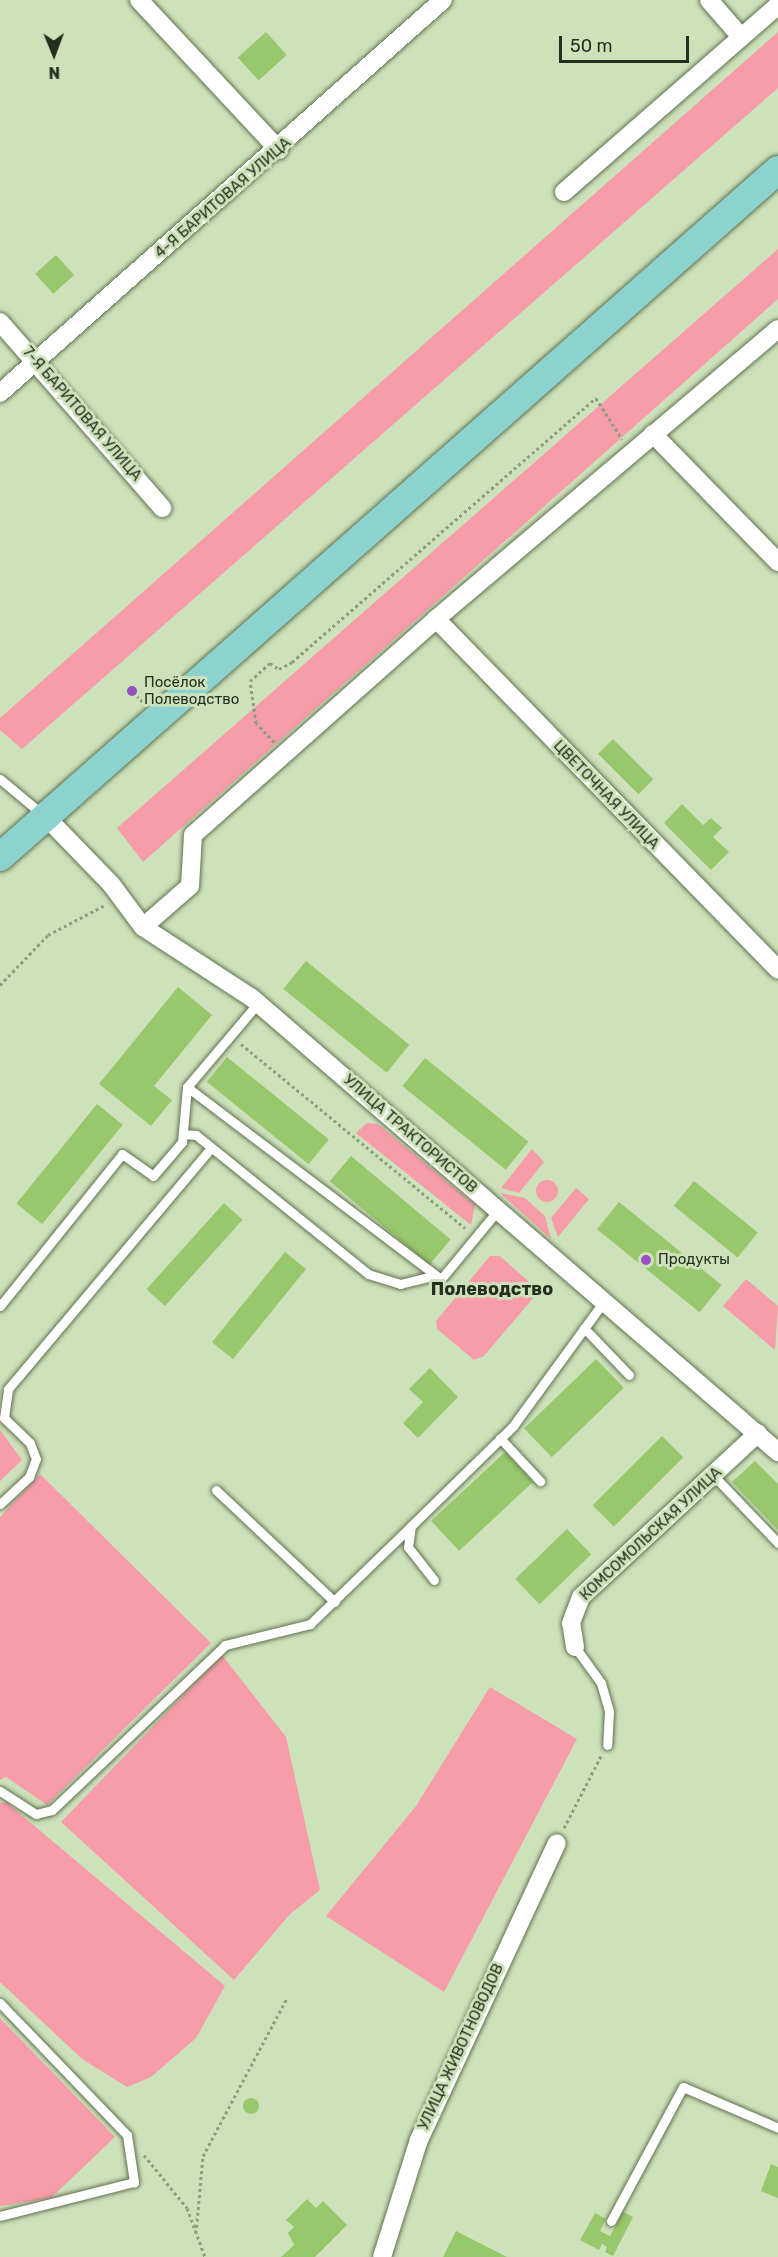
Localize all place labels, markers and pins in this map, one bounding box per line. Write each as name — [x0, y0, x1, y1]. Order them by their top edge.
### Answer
place label: Посёлок Полеводство — [144, 673, 239, 708]
marker: Посёлок Полеводство — [125, 684, 139, 698]
place label: Продукты — [658, 1251, 730, 1269]
marker: Продукты — [639, 1253, 653, 1267]

